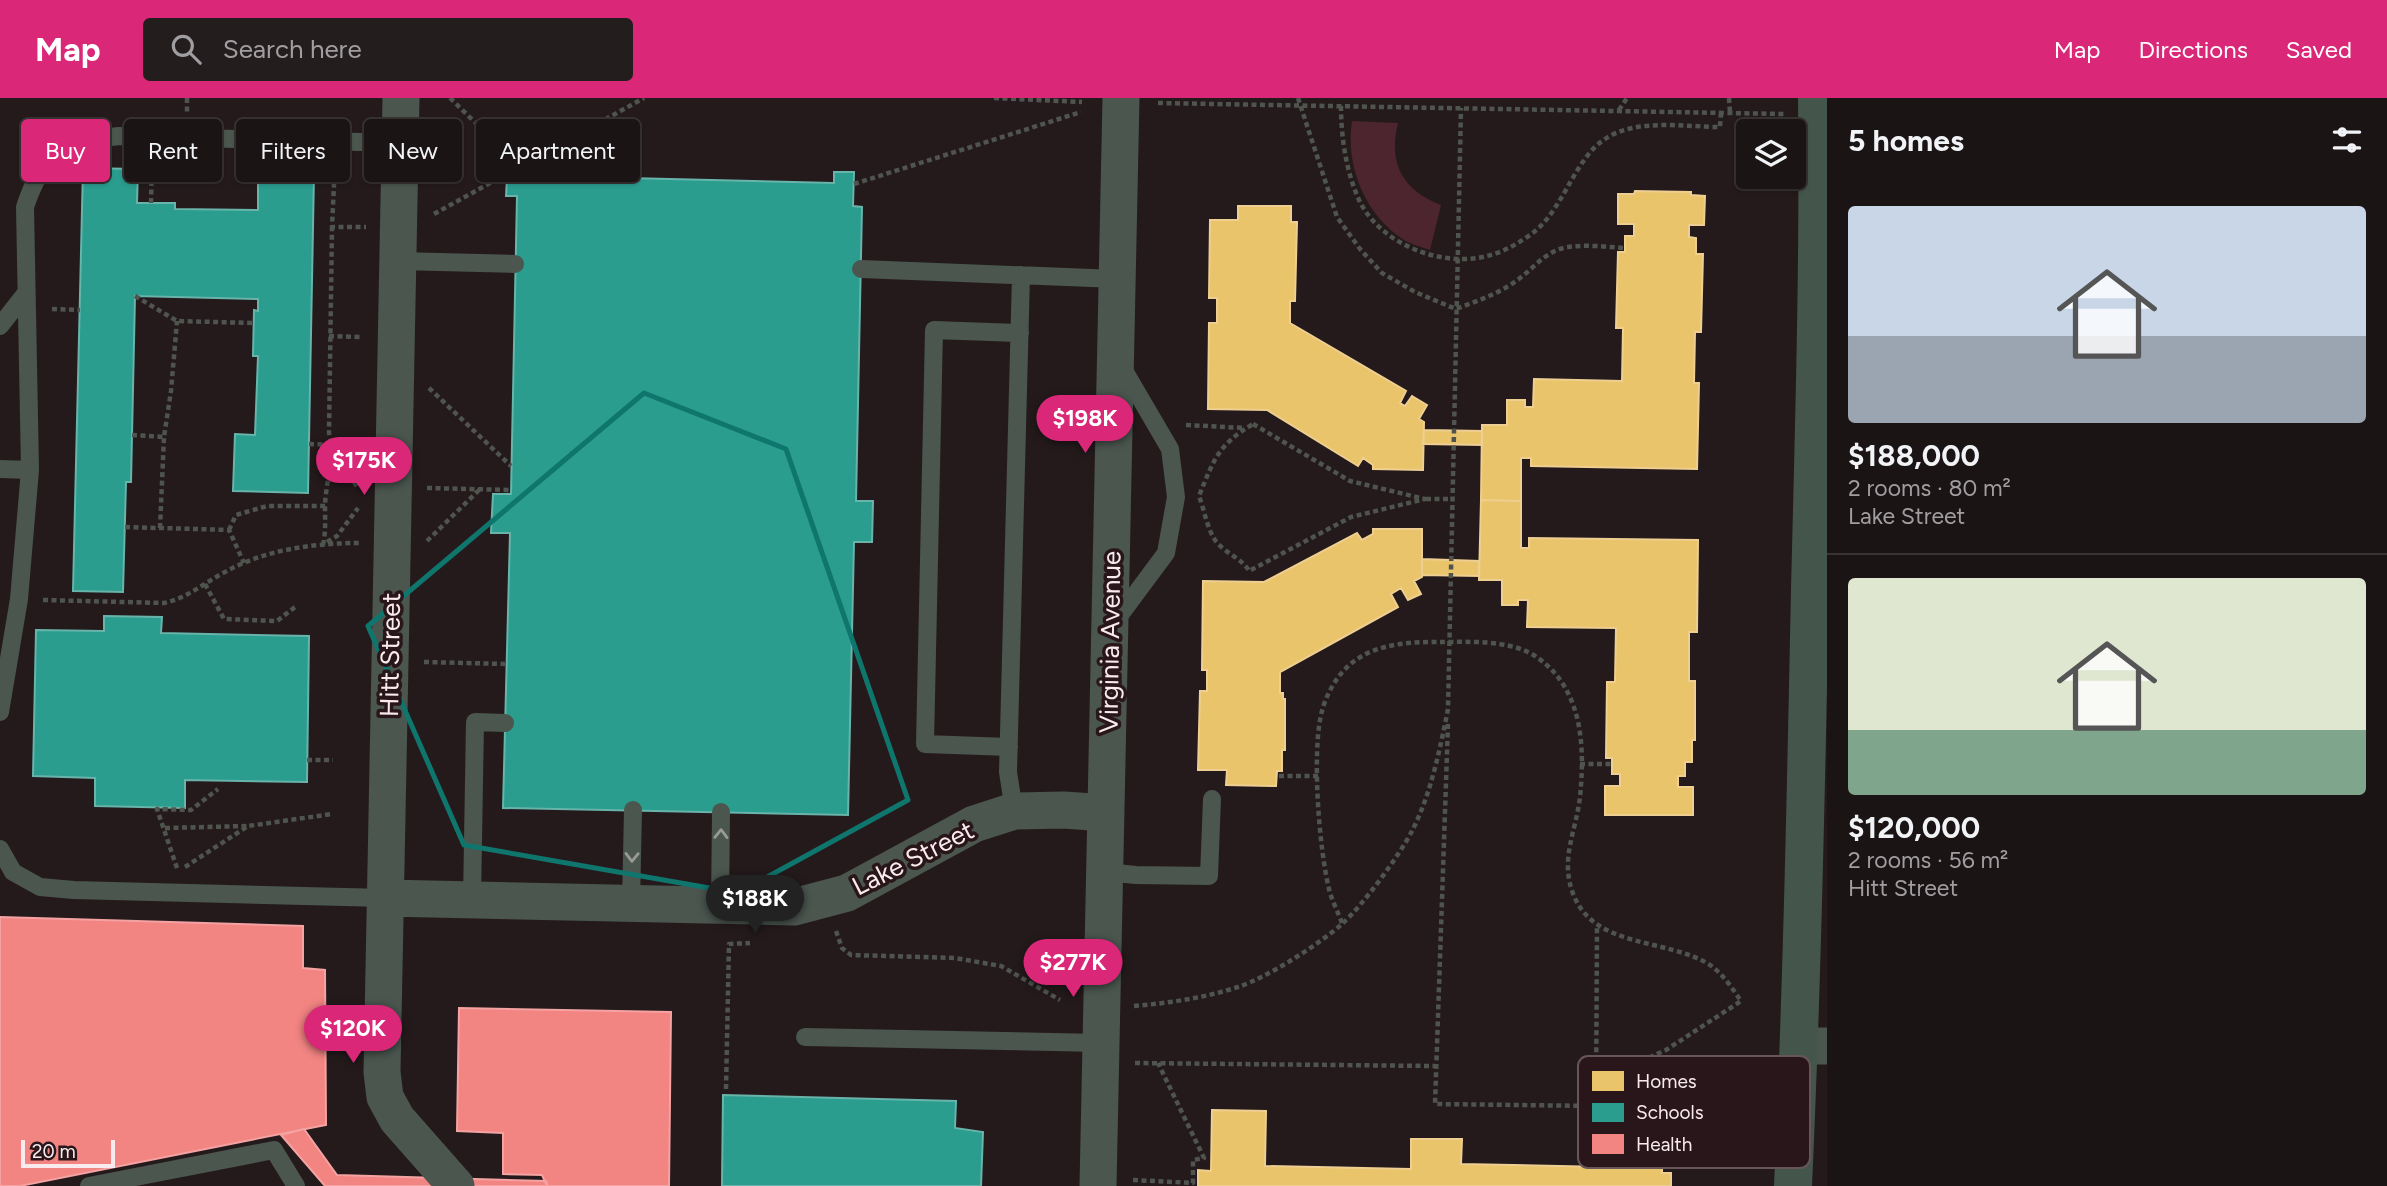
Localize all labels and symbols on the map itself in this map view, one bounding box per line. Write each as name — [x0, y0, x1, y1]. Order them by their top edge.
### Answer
pin: $198K — [1036, 396, 1134, 455]
pin: $175K — [315, 438, 413, 497]
street label: Virginia Avenue — [1092, 551, 1128, 733]
street label: Hitt Street — [373, 592, 407, 717]
street label: Lake Street — [847, 814, 979, 902]
one-way arrow — [713, 829, 728, 840]
one-way arrow — [625, 852, 640, 863]
pin: $188K — [706, 876, 804, 935]
pin: $277K — [1024, 940, 1122, 999]
pin: $120K — [304, 1006, 402, 1065]
legend — [1578, 1056, 1810, 1168]
text: Homes — [1636, 1070, 1697, 1093]
text: Schools — [1636, 1101, 1704, 1124]
text: Health — [1636, 1133, 1692, 1156]
scale bar — [21, 1137, 116, 1169]

